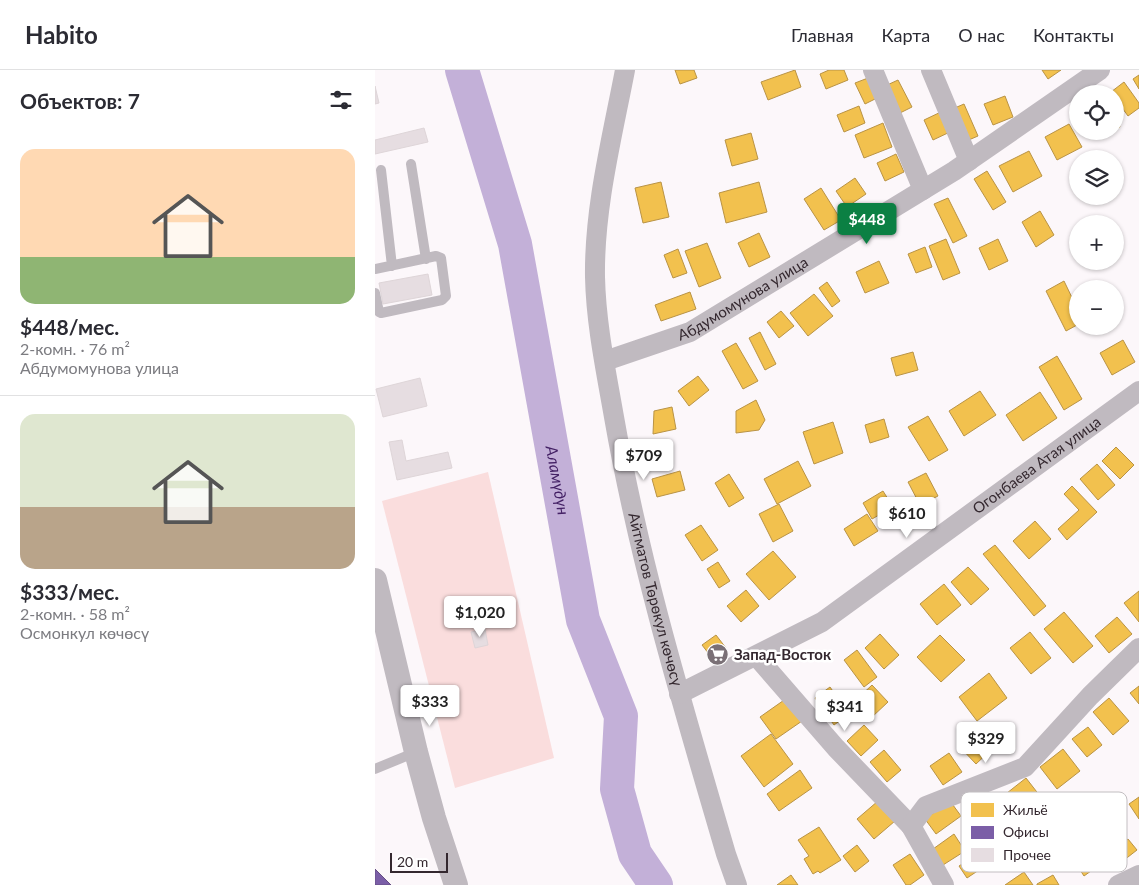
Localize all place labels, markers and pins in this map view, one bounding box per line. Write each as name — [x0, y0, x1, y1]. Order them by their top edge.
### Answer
pin: $448 — [837, 202, 897, 245]
pin: $709 — [614, 438, 674, 481]
pin: $610 — [877, 496, 937, 539]
pin: $1,020 — [439, 596, 521, 638]
supermarket icon: Запад-Восток — [706, 643, 730, 667]
place label: Запад-Восток — [734, 645, 832, 663]
pin: $333 — [400, 684, 460, 727]
pin: $341 — [815, 690, 875, 732]
pin: $329 — [956, 722, 1016, 764]

